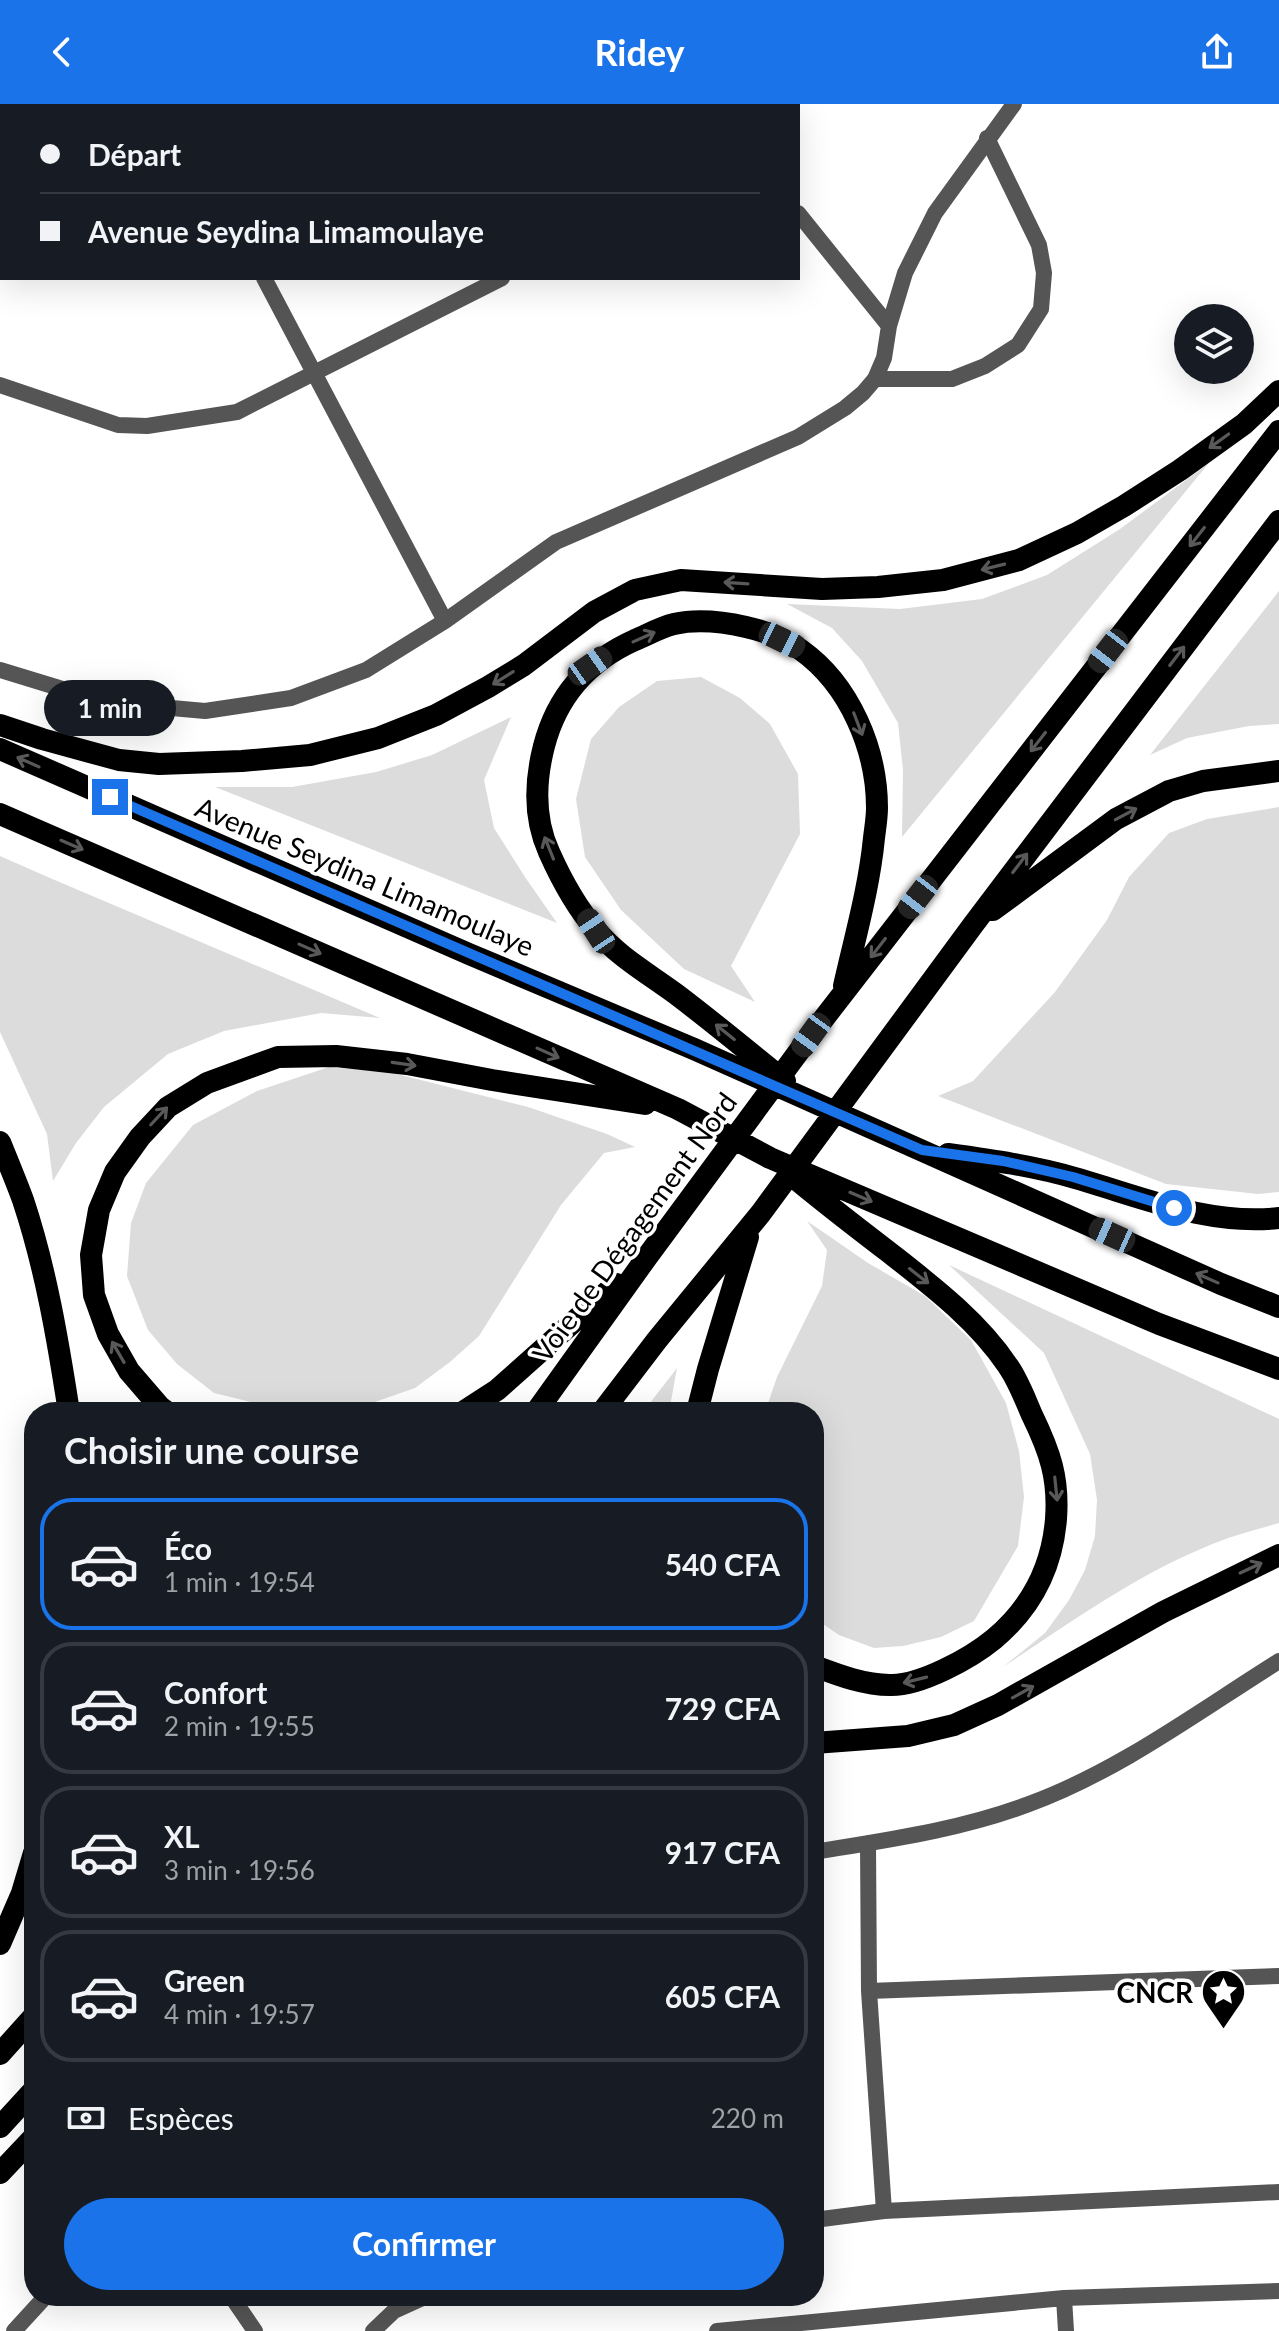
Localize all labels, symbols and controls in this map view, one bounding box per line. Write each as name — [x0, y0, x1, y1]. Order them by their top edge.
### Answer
icon: back — [40, 30, 84, 74]
text: Ridey — [594, 30, 685, 74]
icon: share — [1195, 30, 1239, 74]
text: Départ — [88, 136, 181, 172]
text: Avenue Seydina Limamoulaye — [88, 213, 484, 249]
map controls — [1174, 304, 1254, 384]
button: layers — [1174, 304, 1254, 384]
one-way arrow — [1209, 433, 1231, 450]
one-way arrow — [1188, 526, 1205, 547]
one-way arrow — [981, 560, 1007, 575]
one-way arrow — [723, 575, 750, 590]
car — [755, 619, 809, 661]
car — [1084, 625, 1132, 677]
one-way arrow — [631, 628, 656, 643]
car — [563, 642, 617, 690]
one-way arrow — [1168, 646, 1185, 667]
one-way arrow — [493, 669, 515, 686]
callout: 1 min — [44, 681, 176, 737]
text: 1 min — [78, 692, 142, 724]
one-way arrow — [852, 711, 866, 736]
one-way arrow — [1029, 731, 1046, 752]
one-way arrow — [17, 753, 41, 768]
route end — [92, 779, 128, 815]
street label: Avenue Seydina Limamoulaye — [191, 789, 539, 963]
one-way arrow — [1114, 805, 1138, 821]
one-way arrow — [541, 836, 555, 861]
one-way arrow — [59, 839, 83, 854]
one-way arrow — [1011, 853, 1028, 874]
car — [894, 871, 942, 923]
car — [573, 904, 619, 958]
one-way arrow — [870, 937, 887, 958]
one-way arrow — [298, 942, 322, 957]
car — [787, 1009, 835, 1061]
one-way arrow — [715, 1024, 736, 1041]
one-way arrow — [536, 1046, 560, 1061]
one-way arrow — [390, 1057, 416, 1072]
street label: Voie de Dégagement Nord — [525, 1085, 743, 1369]
one-way arrow — [150, 1106, 169, 1126]
one-way arrow — [848, 1190, 872, 1205]
route start — [1156, 1190, 1192, 1226]
car — [1085, 1214, 1139, 1256]
one-way arrow — [908, 1267, 929, 1284]
one-way arrow — [1195, 1269, 1219, 1284]
one-way arrow — [110, 1340, 125, 1364]
text: Choisir une course — [64, 1428, 359, 1472]
one-way arrow — [1048, 1475, 1063, 1502]
icon: car — [68, 1528, 140, 1600]
text: Éco — [164, 1530, 212, 1566]
text: 540 CFA — [665, 1546, 780, 1582]
one-way arrow — [1239, 1560, 1263, 1575]
text: 1 min · 19:54 — [164, 1566, 315, 1598]
icon: car — [68, 1672, 140, 1744]
one-way arrow — [903, 1673, 928, 1688]
text: Confort — [164, 1674, 267, 1710]
one-way arrow — [1011, 1683, 1034, 1699]
text: 729 CFA — [665, 1690, 780, 1726]
text: 2 min · 19:55 — [164, 1710, 315, 1742]
icon: car — [68, 1816, 140, 1888]
text: XL — [164, 1818, 200, 1854]
text: 917 CFA — [665, 1834, 780, 1870]
text: 3 min · 19:56 — [164, 1854, 315, 1886]
icon: car — [68, 1960, 140, 2032]
text: Green — [164, 1962, 245, 1998]
place icon: CNCR — [1200, 1968, 1248, 2031]
place label: CNCR — [1116, 1975, 1194, 2009]
text: 605 CFA — [665, 1978, 780, 2014]
text: 4 min · 19:57 — [164, 1998, 315, 2030]
icon: cash — [64, 2096, 108, 2140]
text: Espèces — [128, 2100, 234, 2136]
text: 220 m — [711, 2102, 784, 2134]
button: Confirmer — [64, 2198, 784, 2290]

